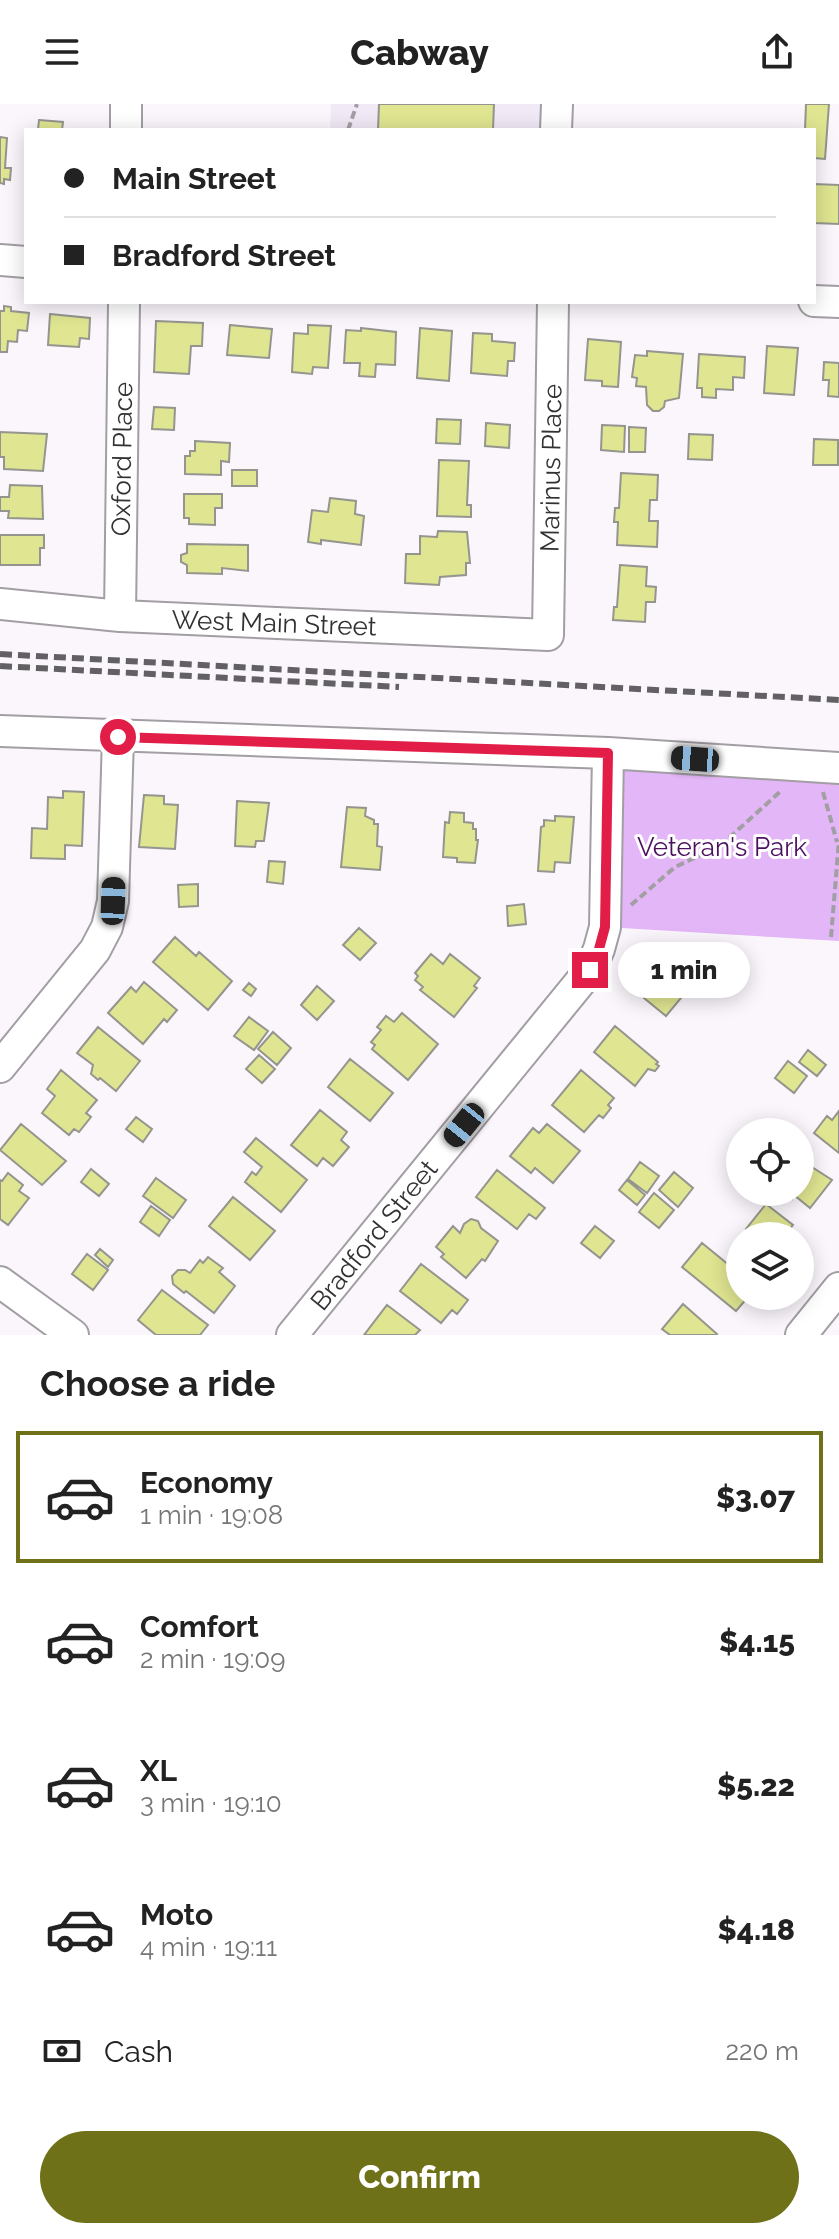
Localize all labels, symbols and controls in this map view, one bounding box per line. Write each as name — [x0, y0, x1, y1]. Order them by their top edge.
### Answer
icon: menu — [40, 30, 84, 74]
icon: share — [755, 30, 799, 74]
text: Cabway — [350, 31, 489, 73]
text: Main Street — [112, 161, 276, 196]
text: Bradford Street — [112, 238, 336, 273]
street label: Oxford Place — [106, 382, 138, 536]
street label: Marinus Place — [535, 384, 567, 552]
street label: West Main Street — [171, 604, 377, 642]
route start — [100, 719, 136, 755]
car — [670, 745, 720, 773]
park label: Veteran's Park — [637, 832, 807, 862]
car — [100, 877, 126, 925]
callout: 1 min — [618, 942, 750, 998]
route end — [572, 952, 608, 988]
text: 1 min — [651, 955, 717, 985]
car — [440, 1099, 488, 1151]
map controls — [726, 1118, 814, 1310]
button: locate — [726, 1118, 814, 1206]
street label: Bradford Street — [304, 1154, 444, 1316]
button: layers — [726, 1222, 814, 1310]
text: Choose a ride — [40, 1362, 275, 1404]
icon: car — [44, 1461, 116, 1533]
text: Economy — [140, 1465, 273, 1500]
text: $3.07 — [716, 1480, 795, 1515]
text: 1 min · 19:08 — [140, 1500, 283, 1530]
icon: car — [44, 1605, 116, 1677]
text: Comfort — [140, 1609, 259, 1644]
text: $4.15 — [719, 1624, 795, 1659]
text: 2 min · 19:09 — [140, 1644, 285, 1674]
icon: car — [44, 1749, 116, 1821]
text: XL — [140, 1753, 177, 1788]
text: $5.22 — [717, 1768, 795, 1803]
text: 3 min · 19:10 — [140, 1788, 282, 1818]
icon: car — [44, 1893, 116, 1965]
text: Moto — [140, 1897, 213, 1932]
text: $4.18 — [718, 1912, 795, 1947]
text: 4 min · 19:11 — [140, 1932, 277, 1962]
icon: cash — [40, 2029, 84, 2073]
text: Cash — [104, 2034, 173, 2069]
text: 220 m — [725, 2036, 799, 2066]
button: Confirm — [40, 2131, 799, 2223]

